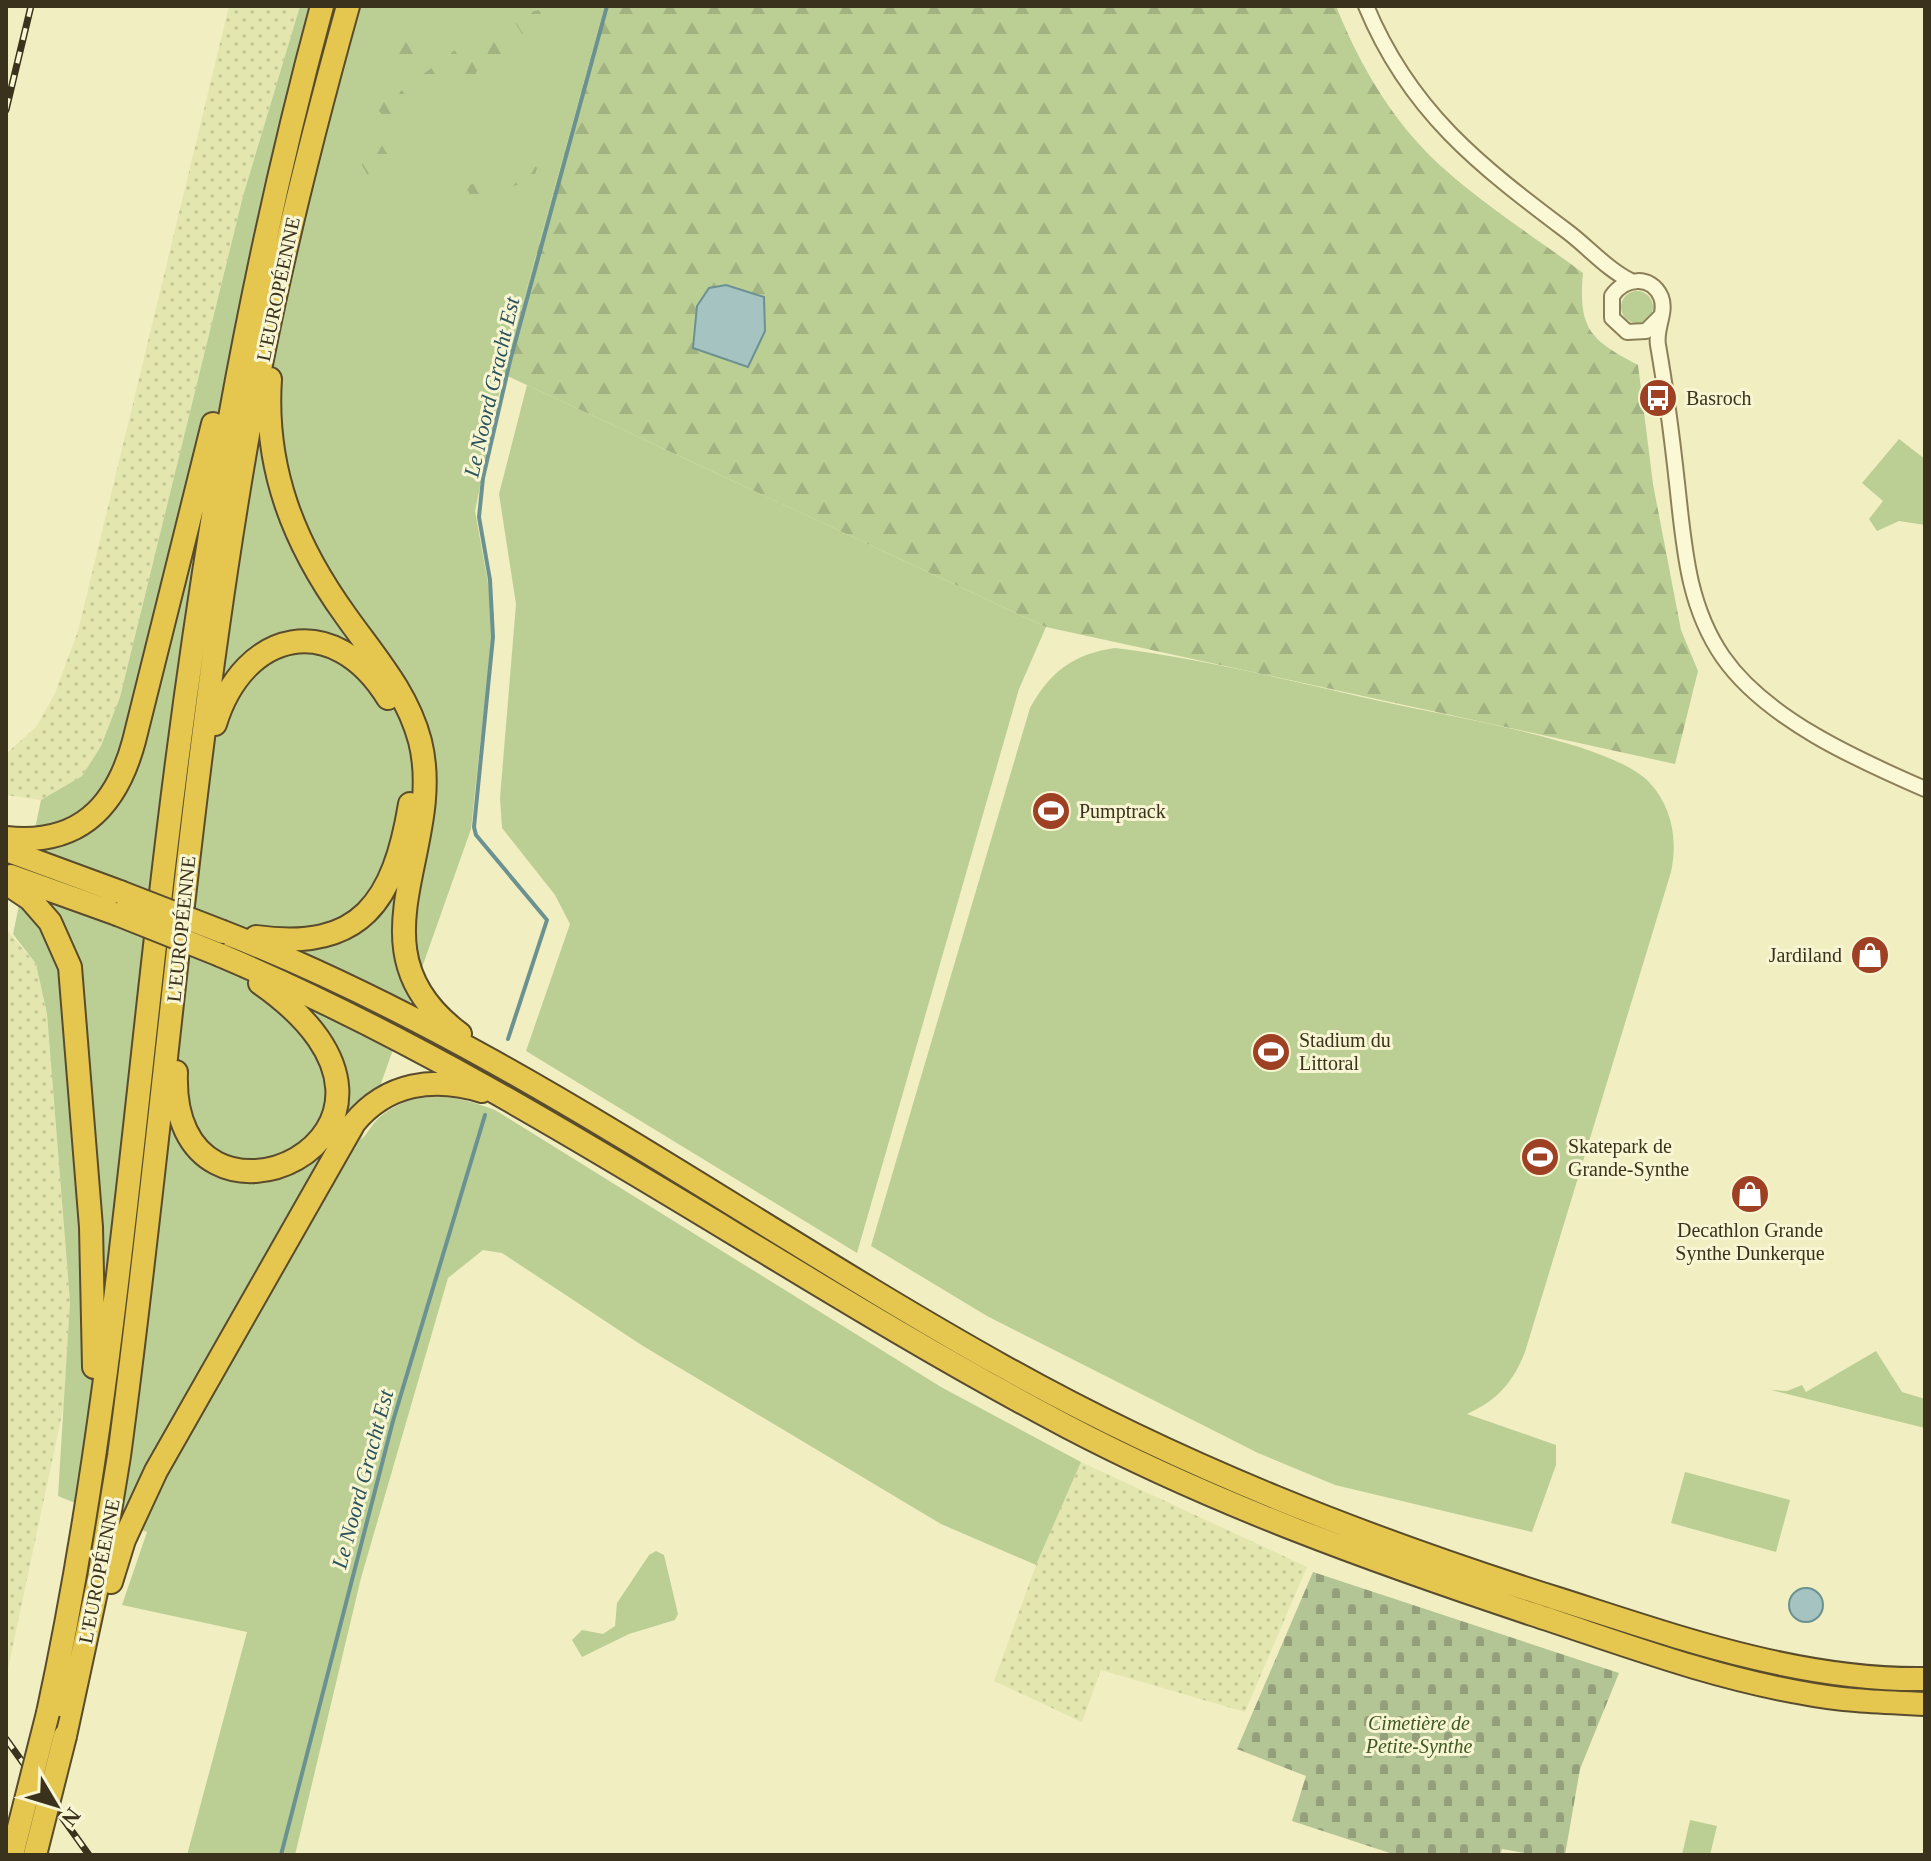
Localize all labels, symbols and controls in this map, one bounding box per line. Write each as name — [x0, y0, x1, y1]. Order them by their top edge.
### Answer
street label: L'EUROPÉENNE — [252, 215, 304, 363]
water label: Le Noord Gracht Est — [458, 294, 525, 481]
bus stop icon: Basroch — [1637, 377, 1679, 419]
place label: Basroch — [1686, 387, 1752, 409]
sports icon: Pumptrack — [1030, 790, 1072, 832]
place label: Pumptrack — [1079, 800, 1166, 823]
street label: L'EUROPÉENNE — [162, 855, 200, 1003]
shop icon: Jardiland — [1849, 934, 1891, 976]
place label: Jardiland — [1769, 944, 1842, 966]
place label: Stadium du Littoral — [1299, 1029, 1391, 1074]
sports icon: Stadium du Littoral — [1250, 1031, 1292, 1073]
place label: Skatepark de Grande-Synthe — [1568, 1135, 1689, 1181]
sports icon: Skatepark de Grande-Synthe — [1519, 1136, 1561, 1178]
shop icon: Decathlon Grande Synthe Dunkerque — [1729, 1173, 1771, 1215]
place label: Decathlon Grande Synthe Dunkerque — [1675, 1219, 1825, 1265]
water label: Le Noord Gracht Est — [326, 1386, 399, 1572]
street label: L'EUROPÉENNE — [74, 1497, 124, 1645]
park label: Cimetière de Petite-Synthe — [1365, 1712, 1472, 1758]
north arrow — [16, 1765, 96, 1845]
text: N — [57, 1803, 86, 1831]

